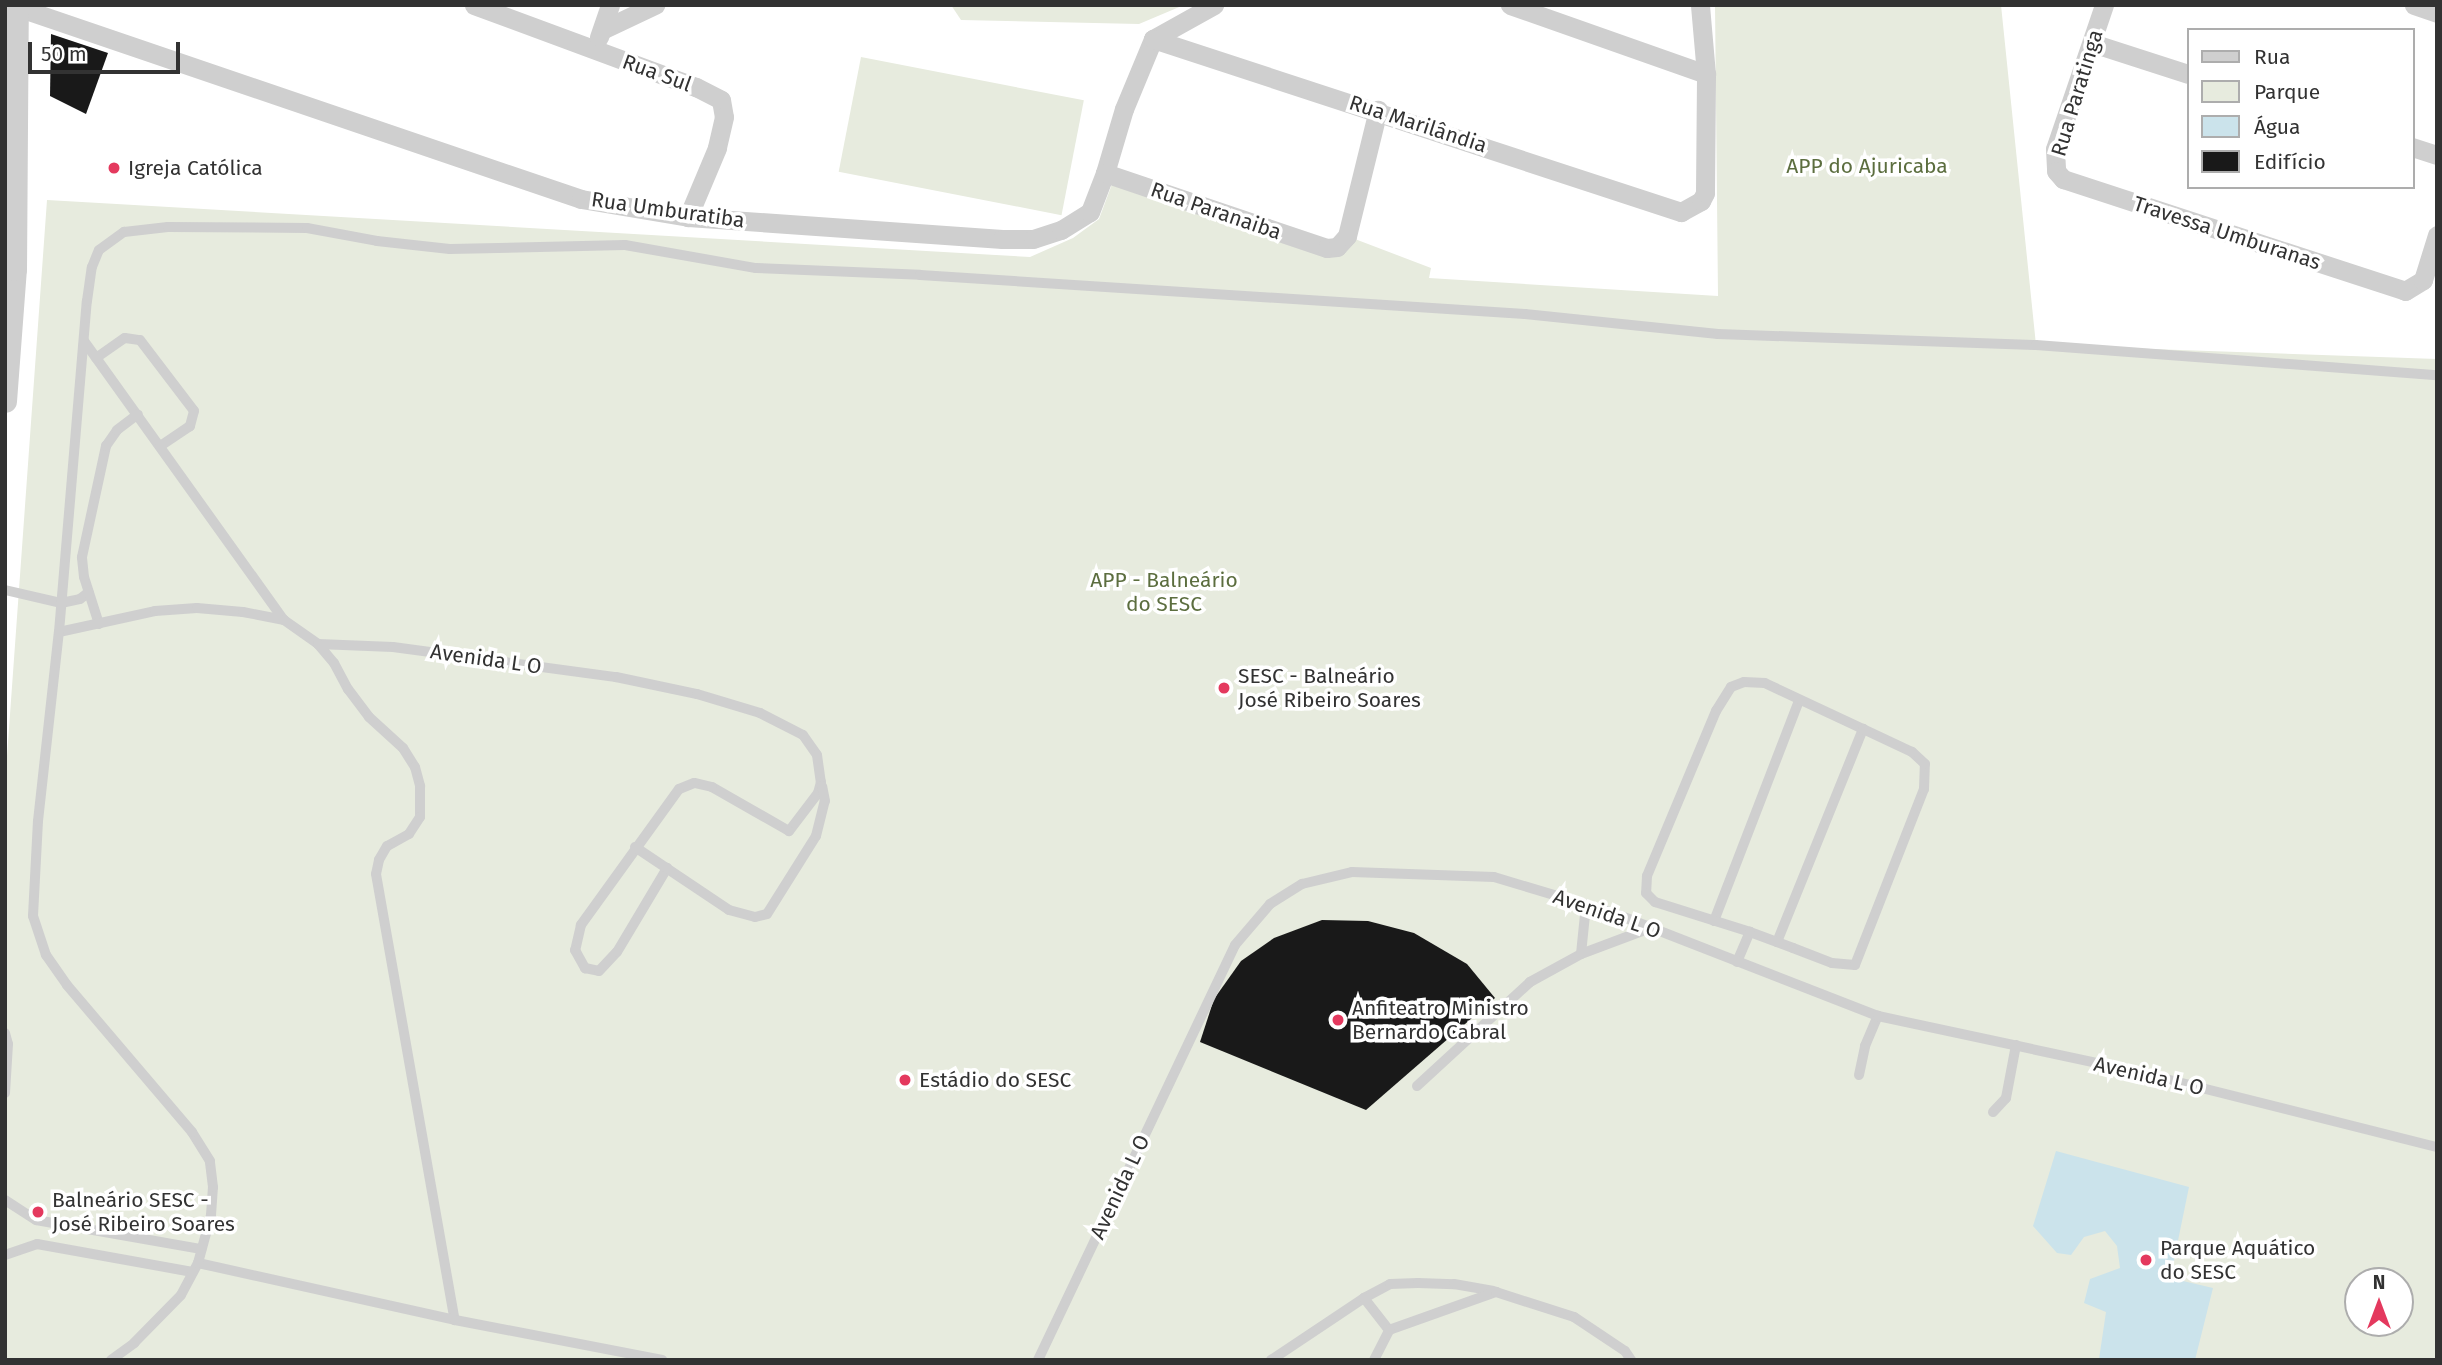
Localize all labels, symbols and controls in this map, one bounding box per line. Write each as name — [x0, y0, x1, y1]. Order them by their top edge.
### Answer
street label: Rua Paratinga — [2046, 27, 2108, 159]
scale bar — [32, 28, 184, 72]
legend — [2186, 28, 2414, 189]
text: 50 m — [41, 41, 87, 67]
text: Rua — [2254, 44, 2290, 70]
street label: Rua Sul — [619, 49, 695, 97]
text: Parque — [2254, 79, 2320, 105]
street label: Rua Marilândia — [1346, 90, 1490, 158]
text: Água — [2254, 114, 2300, 140]
text: Edifício — [2254, 149, 2326, 175]
park label: APP do Ajuricaba — [1786, 153, 1948, 179]
place label: Igreja Católica — [128, 155, 263, 181]
marker: Igreja Católica — [106, 160, 122, 176]
street label: Rua Paranaiba — [1147, 177, 1285, 245]
street label: Rua Umburatiba — [590, 187, 746, 233]
street label: Travessa Umburanas — [2130, 191, 2324, 275]
park label: APP - Balneário do SESC — [1090, 567, 1238, 617]
street label: Avenida L O — [429, 639, 543, 679]
place label: SESC - Balneário José Ribeiro Soares — [1238, 663, 1421, 713]
marker: SESC - Balneário José Ribeiro Soares — [1216, 680, 1232, 696]
street label: Avenida L O — [1550, 884, 1664, 944]
place label: Anfiteatro Ministro Bernardo Cabral — [1352, 995, 1529, 1045]
marker: Anfiteatro Ministro Bernardo Cabral — [1330, 1012, 1346, 1028]
street label: Avenida L O — [2092, 1051, 2206, 1101]
place label: Estádio do SESC — [919, 1067, 1071, 1093]
marker: Estádio do SESC — [897, 1072, 913, 1088]
street label: Avenida L O — [1085, 1131, 1155, 1243]
place label: Balneário SESC - José Ribeiro Soares — [52, 1187, 235, 1237]
marker: Balneário SESC - José Ribeiro Soares — [30, 1204, 46, 1220]
place label: Parque Aquático do SESC — [2160, 1235, 2315, 1285]
marker: Parque Aquático do SESC — [2138, 1252, 2154, 1268]
north arrow — [2344, 1267, 2414, 1337]
text: N — [2373, 1271, 2385, 1294]

